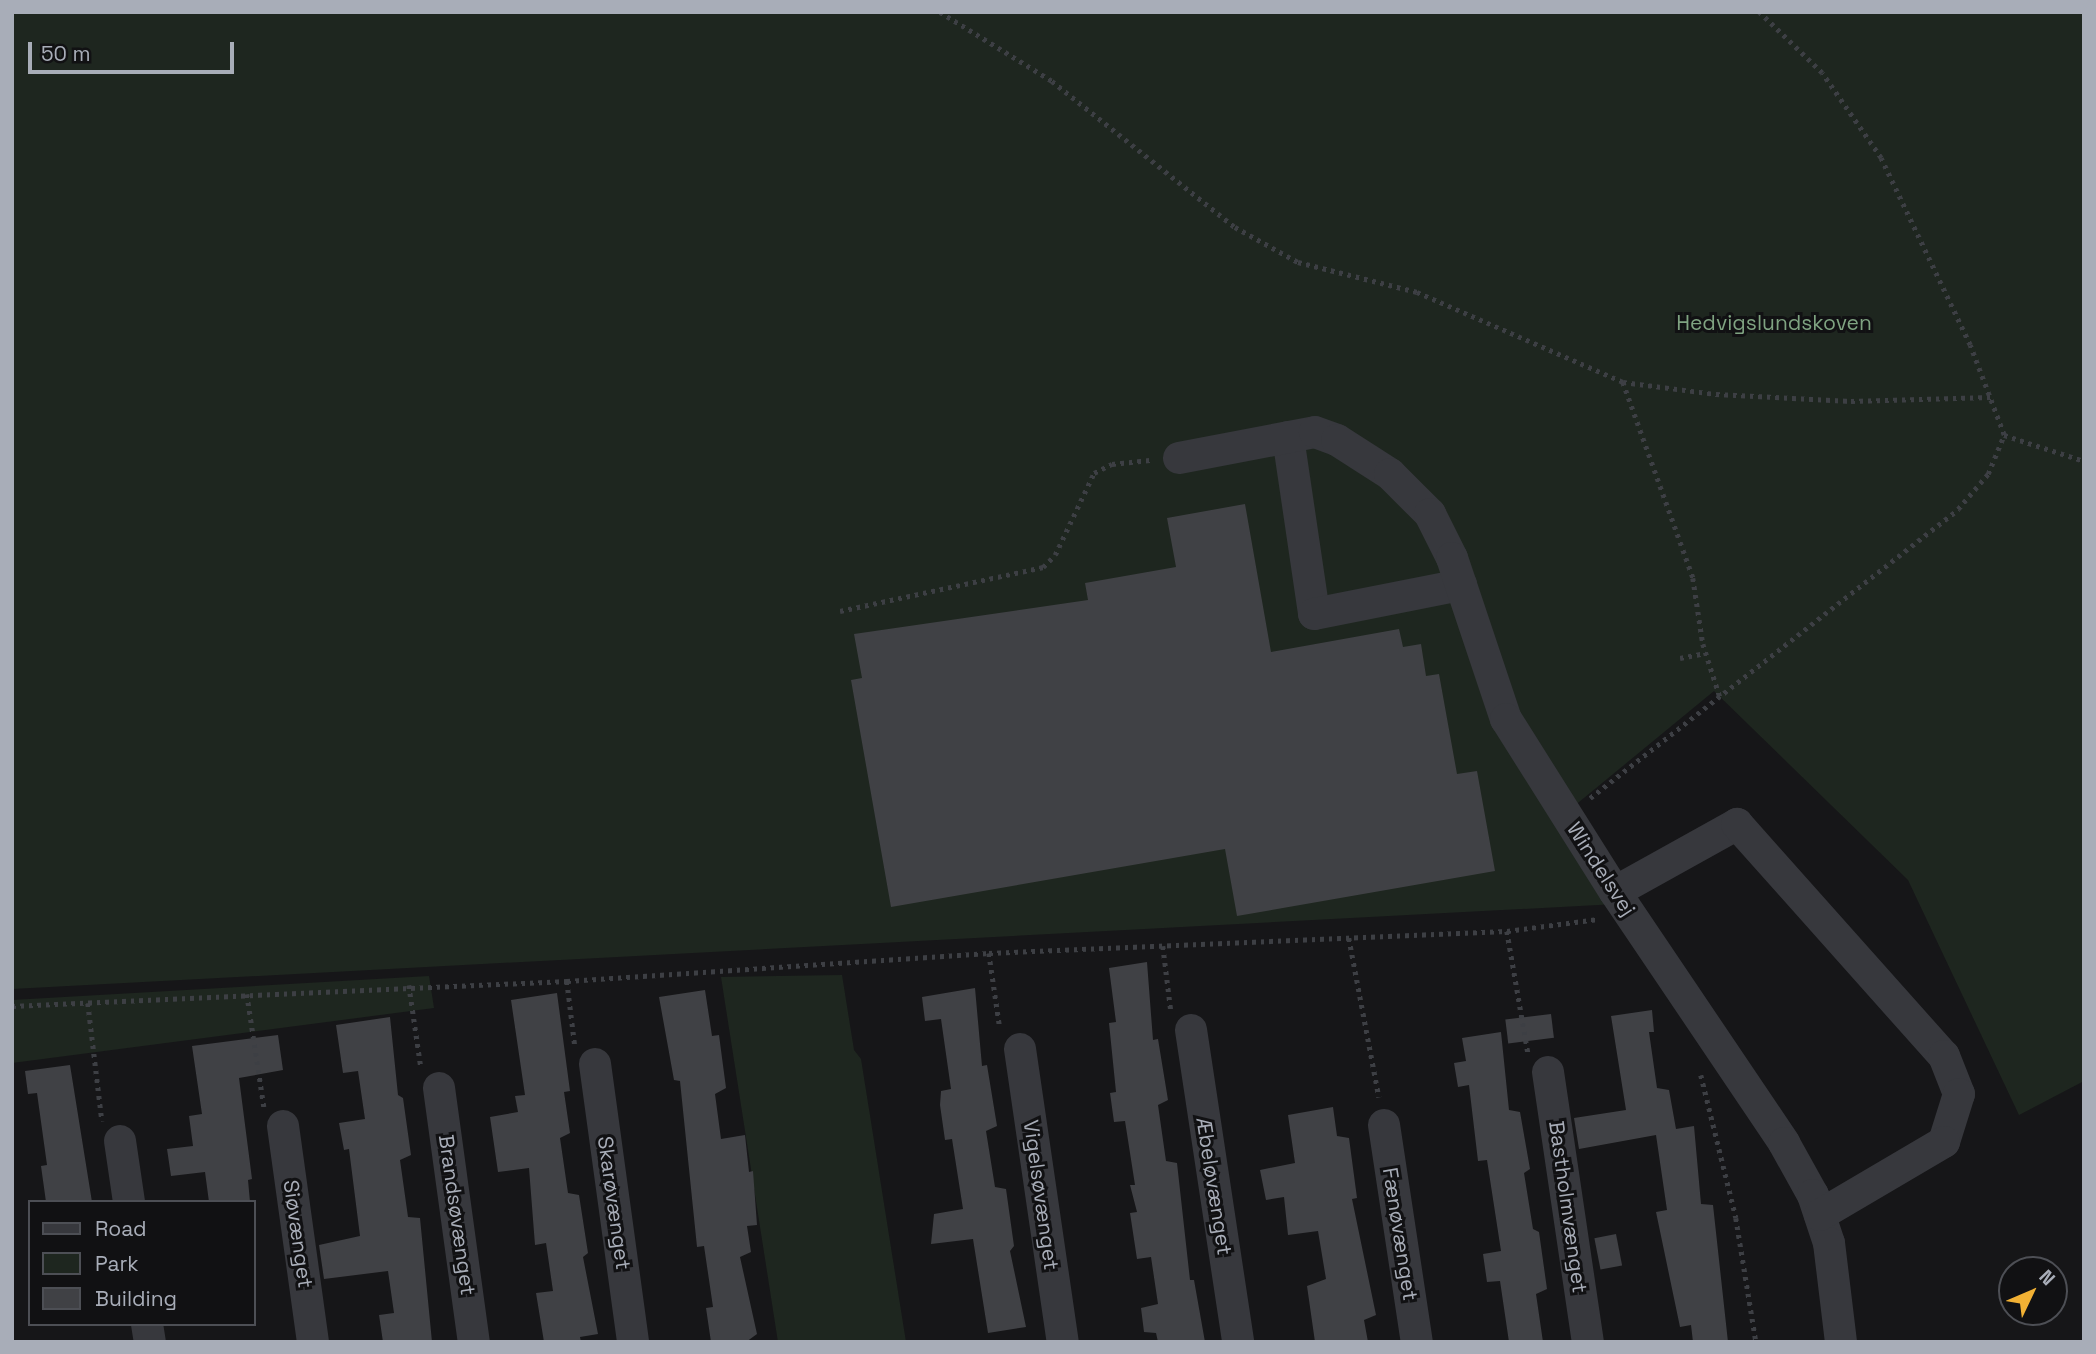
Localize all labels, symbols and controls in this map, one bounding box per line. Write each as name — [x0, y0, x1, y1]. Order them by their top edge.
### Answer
scale bar — [32, 28, 238, 72]
text: 50 m — [41, 40, 91, 67]
park label: Hedvigslundskoven — [1676, 310, 1872, 336]
street label: Windelsvej — [1561, 817, 1641, 921]
street label: Æbeløvænget — [1191, 1115, 1237, 1257]
street label: Vigelsøvænget — [1018, 1118, 1064, 1272]
street label: Bastholmvænget — [1543, 1119, 1593, 1295]
street label: Brandsøvænget — [433, 1133, 481, 1297]
street label: Skarøvænget — [592, 1135, 636, 1271]
street label: Fænøvænget — [1377, 1166, 1423, 1302]
street label: Siøvænget — [278, 1178, 318, 1290]
legend — [28, 1200, 256, 1326]
text: Road — [95, 1215, 147, 1242]
text: Park — [95, 1250, 139, 1277]
north arrow — [1998, 1256, 2068, 1326]
text: N — [2034, 1264, 2060, 1291]
text: Building — [95, 1285, 177, 1312]

